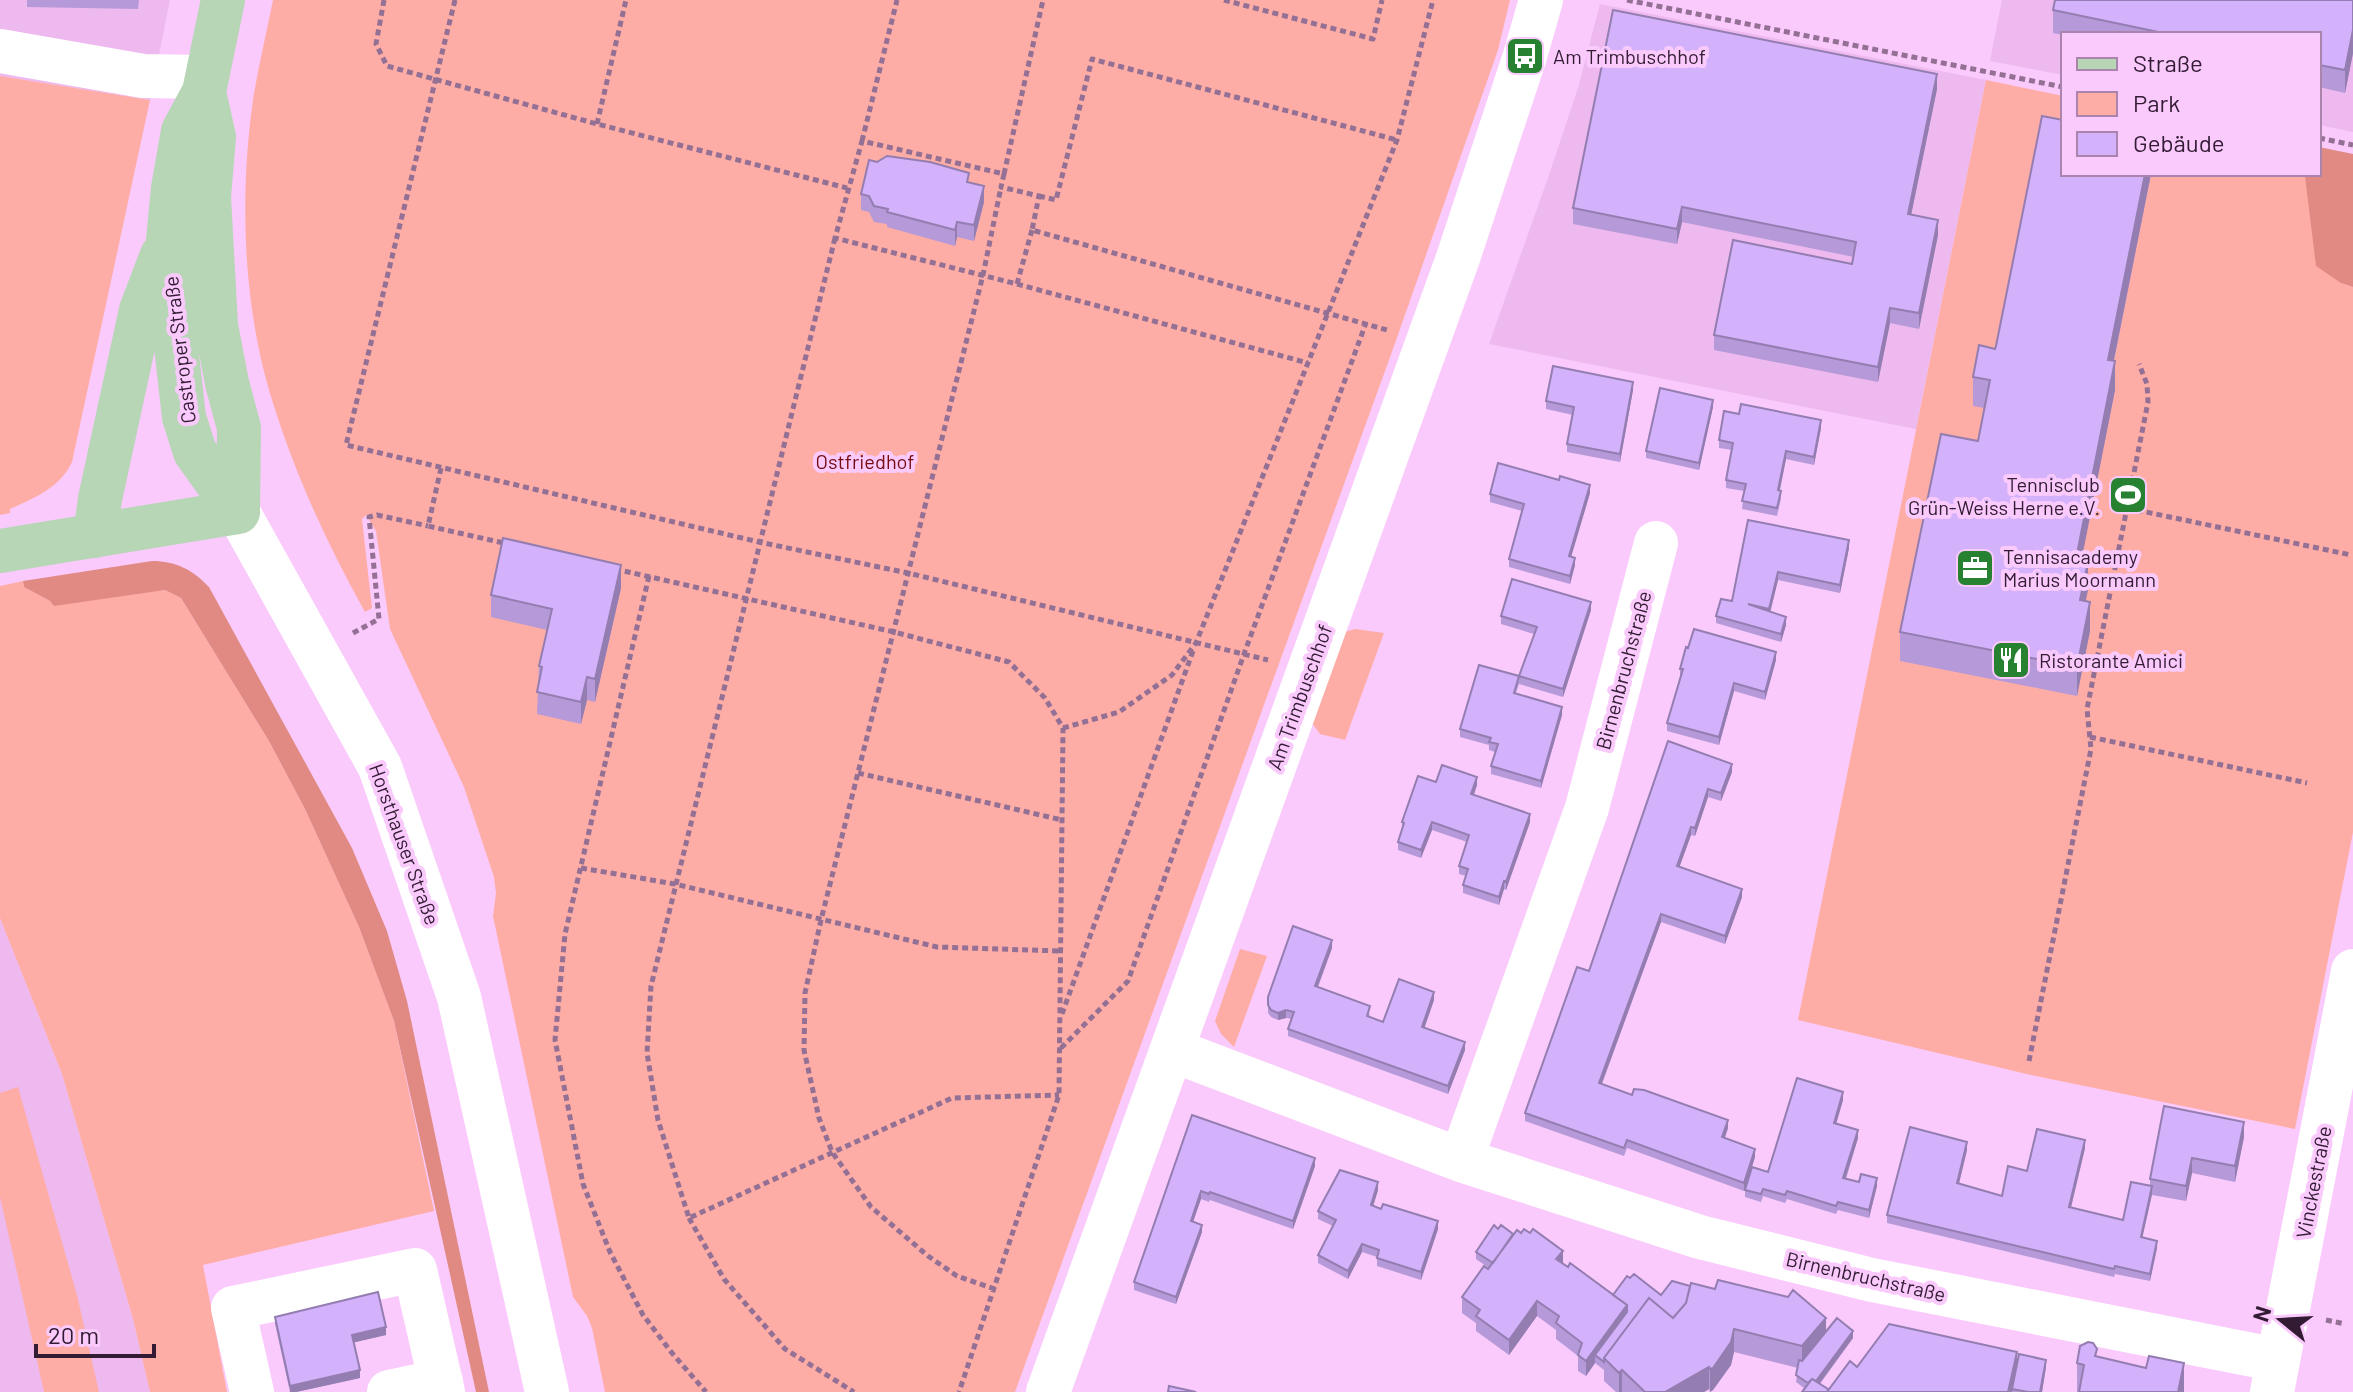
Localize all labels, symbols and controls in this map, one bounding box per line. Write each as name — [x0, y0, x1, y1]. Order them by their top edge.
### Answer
legend — [2061, 32, 2321, 176]
bus stop icon: Am Trimbuschhof — [1504, 35, 1546, 77]
place label: Am Trimbuschhof — [1553, 44, 1706, 68]
text: Straße — [2133, 48, 2203, 77]
text: Park — [2133, 88, 2180, 117]
text: Gebäude — [2133, 128, 2225, 157]
street label: Castroper Straße — [158, 275, 200, 425]
park label: Ostfriedhof — [816, 449, 914, 473]
place label: Tennisclub Grün-Weiss Herne e.V. — [1908, 472, 2100, 519]
sports icon: Tennisclub Grün-Weiss Herne e.V. — [2107, 474, 2149, 516]
place label: Tennisacademy Marius Moormann — [2003, 544, 2156, 591]
office icon: Tennisacademy Marius Moormann — [1954, 547, 1996, 589]
street label: Birnenbruchstraße — [1590, 588, 1656, 752]
street label: Am Trimbuschhof — [1262, 621, 1336, 773]
restaurant icon: Ristorante Amici — [1990, 639, 2032, 681]
place label: Ristorante Amici — [2039, 648, 2183, 672]
street label: Horsthauser Straße — [365, 760, 445, 928]
street label: Vinckestraße — [2290, 1124, 2336, 1240]
street label: Birnenbruchstraße — [1784, 1246, 1948, 1306]
north arrow — [2241, 1280, 2321, 1360]
text: N — [2246, 1303, 2276, 1324]
scale bar — [36, 1308, 154, 1358]
text: 20 m — [48, 1320, 99, 1349]

